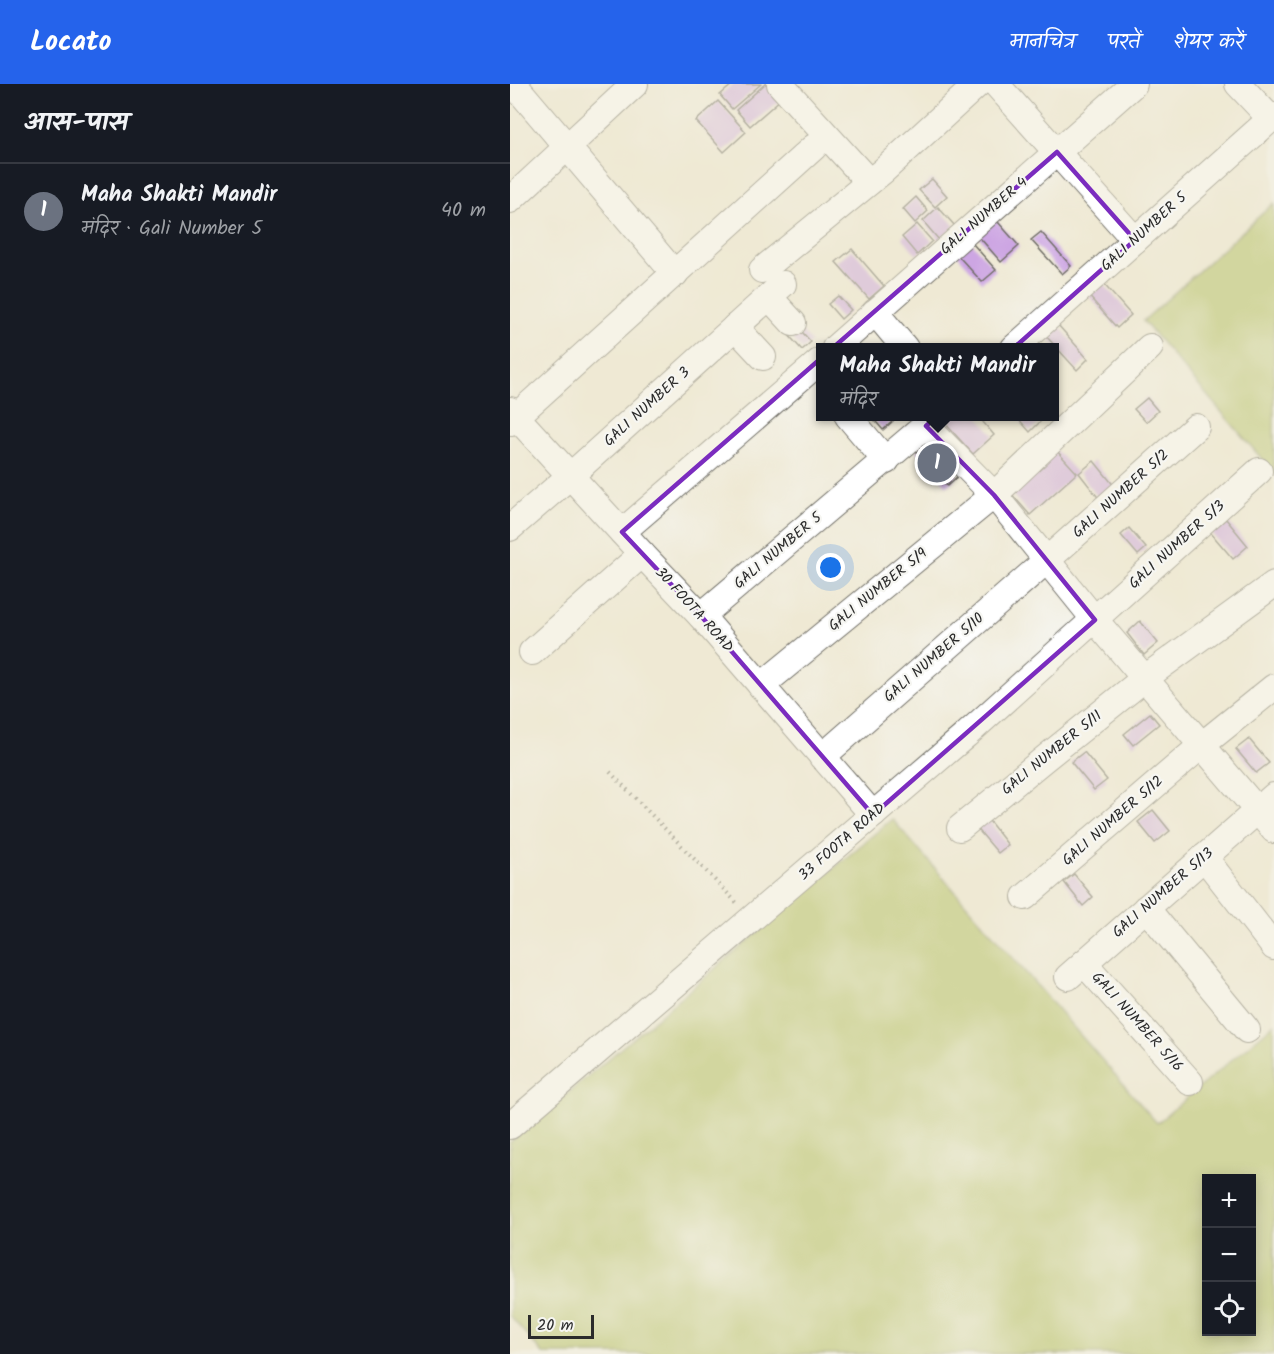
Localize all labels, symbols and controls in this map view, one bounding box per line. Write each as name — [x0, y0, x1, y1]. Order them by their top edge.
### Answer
text: Locato — [30, 20, 111, 65]
text: मानचित्र — [1010, 26, 1075, 59]
text: परतें — [1108, 26, 1140, 59]
text: शेयर करें — [1173, 26, 1244, 59]
text: आस-पास — [24, 102, 128, 144]
street label: GALI NUMBER 4 — [935, 171, 1033, 261]
text: Maha Shakti Mandir — [81, 178, 277, 213]
street label: GALI NUMBER 5 — [1095, 186, 1193, 277]
text: 1 — [40, 195, 47, 227]
text: 40 m — [441, 195, 486, 227]
text: मंदिर · Gali Number 5 — [81, 213, 262, 245]
popup — [816, 343, 1059, 421]
text: Maha Shakti Mandir — [839, 349, 1036, 384]
street label: GALI NUMBER 3 — [598, 361, 696, 453]
text: मंदिर — [839, 384, 877, 416]
pin: 1 — [918, 440, 956, 485]
street label: GALI NUMBER 5/2 — [1067, 444, 1175, 544]
street label: GALI NUMBER 5/3 — [1123, 495, 1231, 595]
street label: GALI NUMBER 5 — [728, 506, 828, 595]
street label: GALI NUMBER 5/9 — [823, 542, 933, 638]
your location — [816, 553, 845, 582]
street label: 30 FOOTA ROAD — [649, 562, 739, 658]
street label: GALI NUMBER 5/10 — [878, 607, 990, 709]
street label: GALI NUMBER 5/11 — [996, 704, 1108, 801]
street label: GALI NUMBER 5/12 — [1057, 770, 1169, 872]
street label: 33 FOOTA ROAD — [793, 797, 891, 887]
street label: GALI NUMBER 5/13 — [1107, 842, 1219, 944]
street label: GALI NUMBER 5/16 — [1085, 967, 1189, 1077]
map controls — [1202, 1174, 1256, 1336]
button: + — [1202, 1174, 1256, 1228]
button: − — [1202, 1228, 1256, 1282]
button: locate — [1202, 1282, 1256, 1336]
scale bar — [528, 1312, 594, 1340]
text: 20 m — [537, 1313, 573, 1338]

